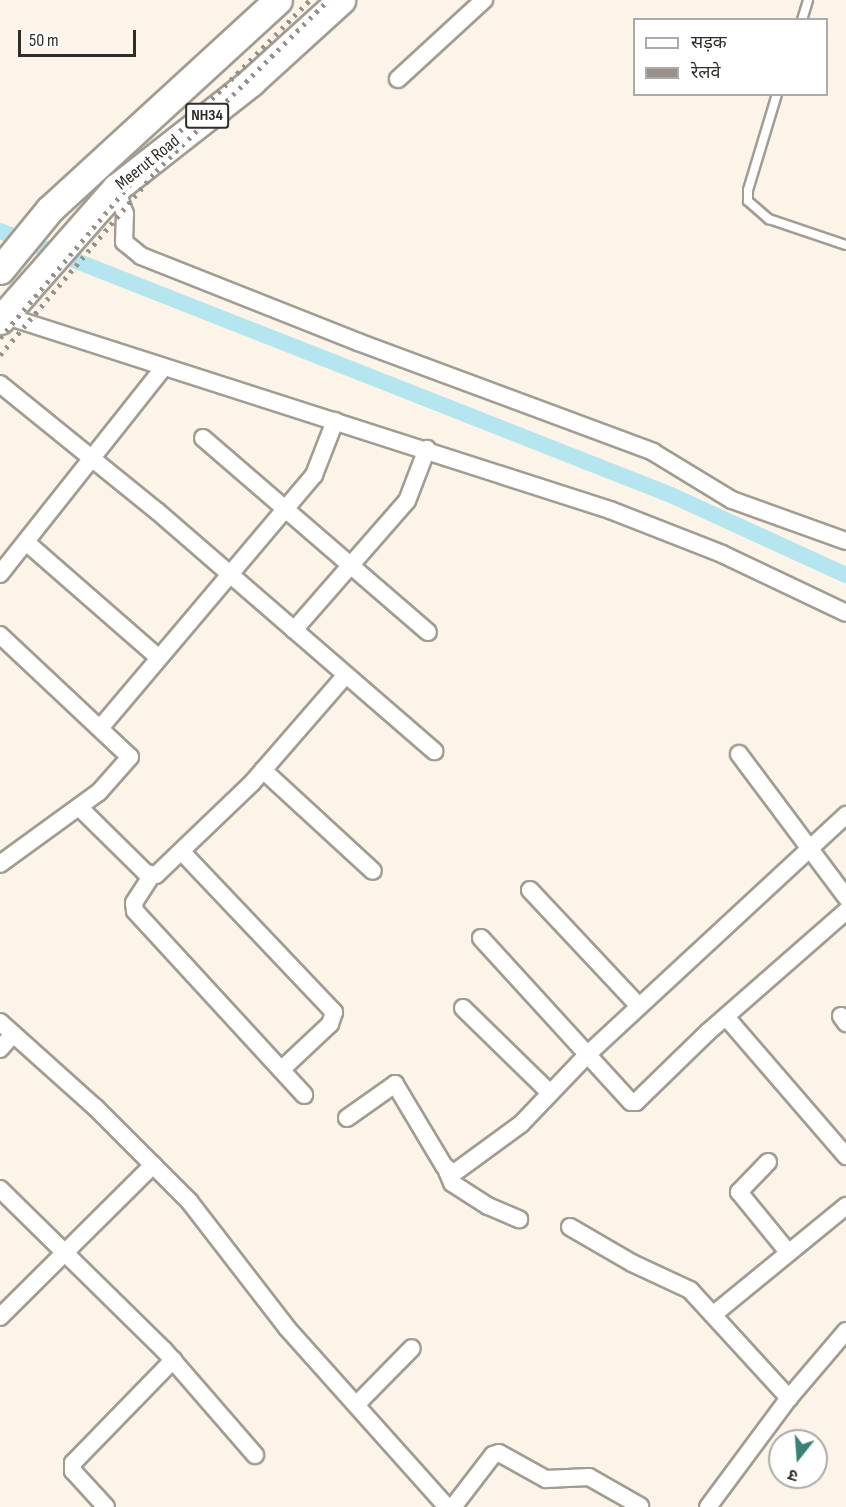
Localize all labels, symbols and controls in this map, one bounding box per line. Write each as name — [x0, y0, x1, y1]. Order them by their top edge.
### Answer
scale bar — [21, 18, 140, 56]
legend — [633, 18, 828, 96]
text: 50 m — [29, 30, 59, 51]
text: सड़क — [691, 32, 727, 53]
text: रेलवे — [691, 62, 721, 83]
road number: NH34 — [184, 103, 230, 129]
street label: Meerut Road — [112, 131, 184, 195]
north arrow — [768, 1429, 828, 1489]
text: उ — [786, 1464, 800, 1485]

